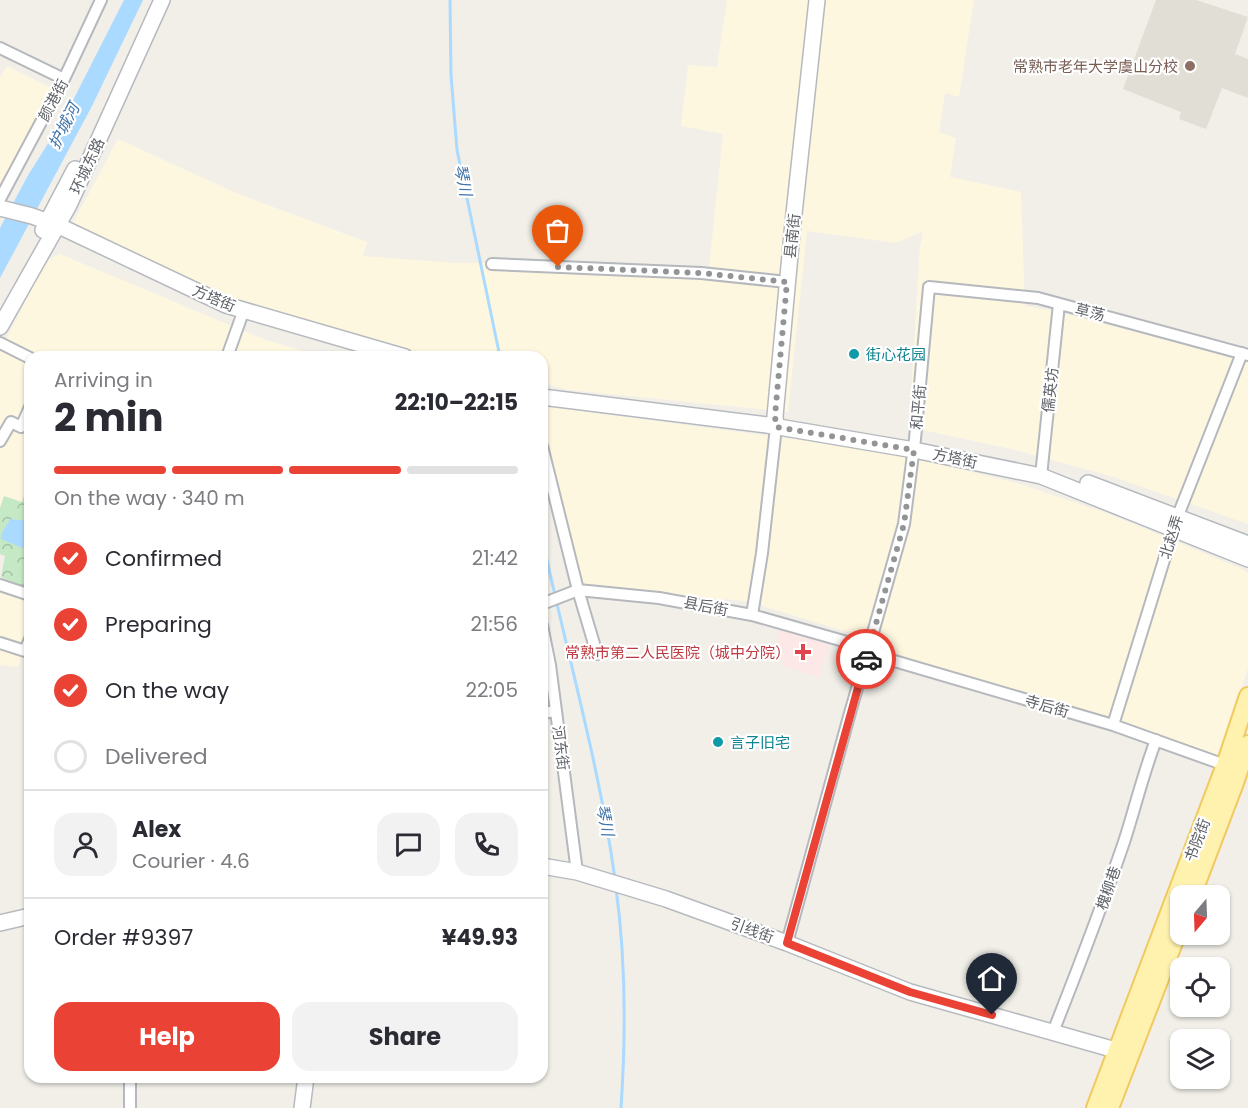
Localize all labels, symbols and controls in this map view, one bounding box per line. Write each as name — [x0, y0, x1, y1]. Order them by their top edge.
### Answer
place label: 常熟市老年大学虞山分校 — [1013, 56, 1178, 77]
marker: 常熟市老年大学虞山分校 — [1183, 59, 1197, 73]
street label: 颜港街 — [33, 75, 73, 125]
water label: 护城河 — [43, 97, 87, 153]
street label: 环城东路 — [65, 134, 109, 198]
water label: 琴川 — [448, 162, 478, 200]
pin — [532, 205, 583, 267]
street label: 县南街 — [779, 213, 805, 259]
icon: bag — [541, 214, 574, 247]
street label: 方塔街 — [189, 280, 239, 316]
street label: 草荡 — [1073, 298, 1107, 326]
place label: 街心花园 — [866, 344, 926, 365]
marker: 街心花园 — [847, 347, 861, 361]
text: Arriving in — [54, 366, 153, 394]
street label: 儒英坊 — [1037, 367, 1063, 413]
street label: 和平街 — [906, 384, 930, 430]
text: 22:10–22:15 — [395, 387, 518, 418]
text: 2 min — [54, 390, 164, 445]
street label: 方塔街 — [931, 443, 979, 473]
text: On the way · 340 m — [54, 484, 245, 512]
street label: 北赵弄 — [1154, 512, 1188, 562]
icon: check — [54, 542, 87, 575]
text: Confirmed — [105, 543, 222, 574]
text: 21:42 — [472, 544, 518, 572]
street label: 县后街 — [682, 591, 730, 621]
icon: check — [54, 608, 87, 641]
text: Preparing — [105, 609, 212, 640]
text: 21:56 — [471, 610, 518, 638]
courier — [836, 629, 896, 689]
place label: 常熟市第二人民医院（城中分院） — [565, 642, 790, 663]
marker: 常熟市第二人民医院（城中分院） — [794, 643, 812, 661]
icon: car — [850, 643, 883, 676]
icon: check — [54, 674, 87, 707]
text: On the way — [105, 675, 229, 706]
text: 22:05 — [466, 676, 518, 704]
street label: 寺后街 — [1022, 690, 1072, 722]
street label: 河东街 — [548, 724, 574, 772]
place label: 言子旧宅 — [730, 732, 790, 753]
marker: 言子旧宅 — [711, 735, 725, 749]
text: Delivered — [105, 741, 208, 772]
water label: 琴川 — [590, 802, 620, 840]
button: person — [54, 813, 117, 876]
button: chat — [377, 813, 440, 876]
button: phone — [455, 813, 518, 876]
text: Alex — [132, 814, 181, 845]
street label: 书院街 — [1179, 815, 1215, 865]
text: Courier · 4.6 — [132, 847, 250, 875]
street label: 槐柳巷 — [1091, 863, 1125, 913]
north arrow — [1170, 885, 1230, 945]
map controls — [1170, 885, 1230, 1089]
street label: 引线街 — [727, 912, 777, 948]
text: Order #9397 — [54, 922, 193, 953]
text: ¥49.93 — [442, 922, 518, 953]
pin — [966, 953, 1017, 1015]
button: locate — [1170, 957, 1230, 1017]
icon: home — [975, 962, 1008, 995]
button: Help — [54, 1002, 280, 1071]
button: Share — [292, 1002, 518, 1071]
button: layers — [1170, 1029, 1230, 1089]

